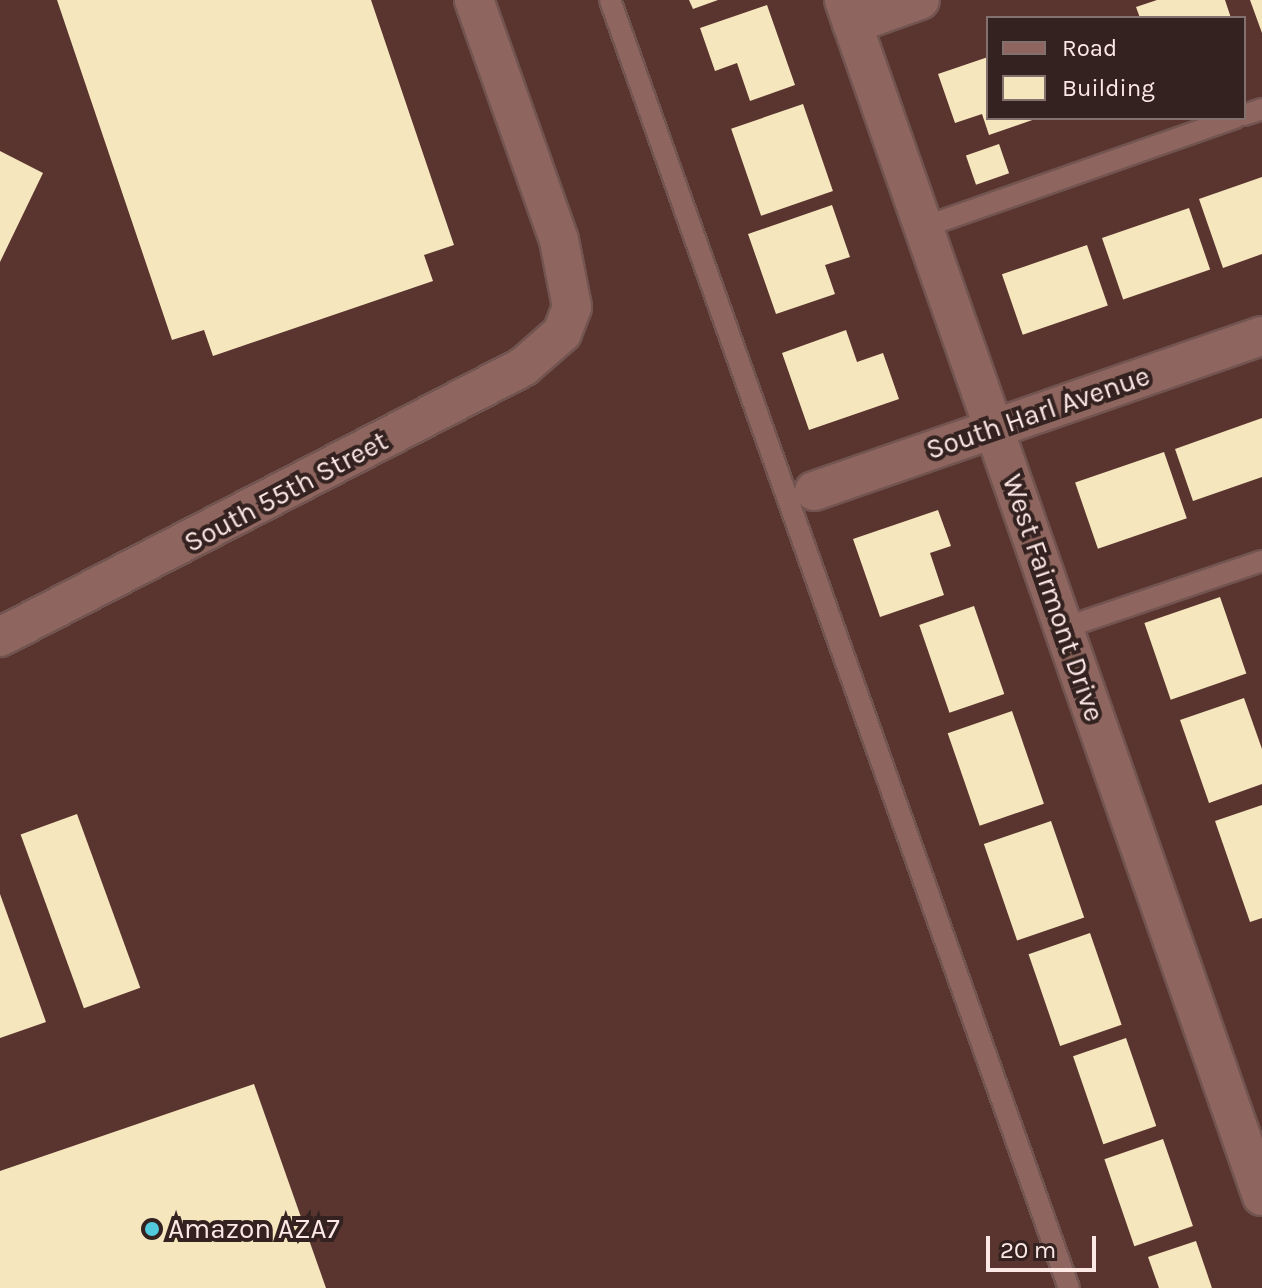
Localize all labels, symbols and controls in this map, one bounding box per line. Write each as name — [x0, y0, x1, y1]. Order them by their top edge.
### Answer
legend — [986, 16, 1246, 120]
text: Road — [1062, 34, 1117, 62]
text: Building — [1062, 74, 1155, 102]
street label: South Harl Avenue — [922, 359, 1154, 467]
street label: South 55th Street — [178, 424, 394, 560]
street label: West Fairmont Drive — [995, 470, 1111, 726]
place label: Amazon AZA7 — [168, 1212, 340, 1246]
marker: Amazon AZA7 — [143, 1220, 161, 1238]
scale bar — [990, 1220, 1100, 1270]
text: 20 m — [1000, 1236, 1056, 1264]

